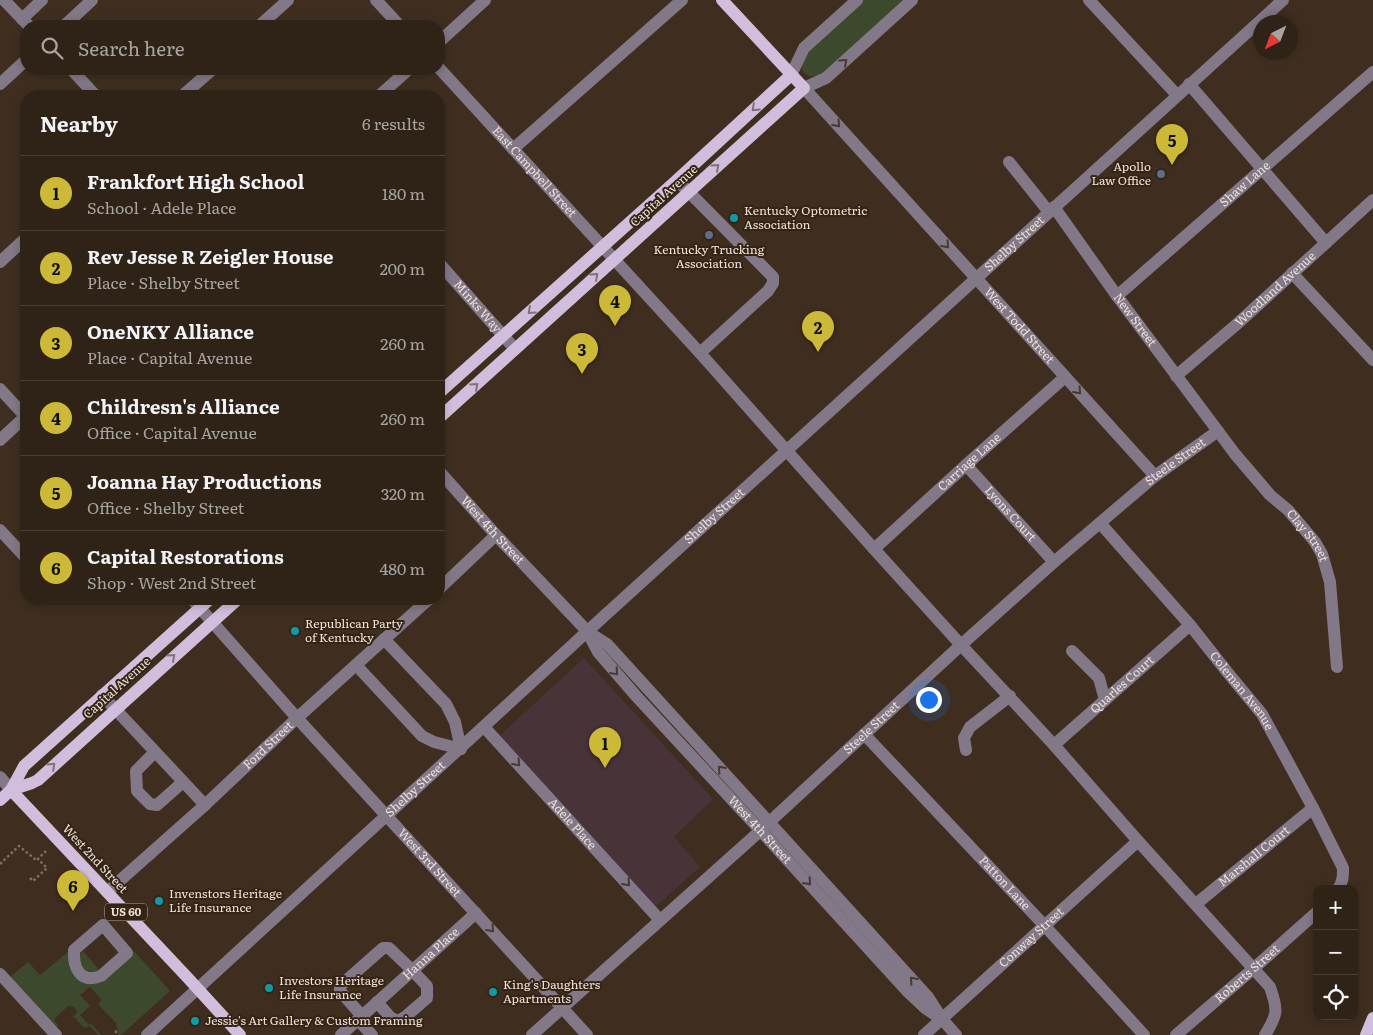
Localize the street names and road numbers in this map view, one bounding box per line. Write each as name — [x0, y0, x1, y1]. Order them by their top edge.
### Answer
street label: East Campbell Street — [488, 122, 582, 221]
street label: Shaw Lane — [1215, 156, 1274, 210]
street label: Capital Avenue — [626, 160, 701, 231]
street label: Shelby Street — [979, 211, 1048, 275]
street label: Woodland Avenue — [1230, 247, 1319, 330]
street label: Minks Way — [450, 276, 506, 336]
street label: West Todd Street — [981, 283, 1059, 367]
street label: New Street — [1110, 289, 1162, 350]
street label: Carriage Lane — [933, 428, 1004, 495]
street label: Steele Street — [1140, 433, 1209, 489]
street label: Lyons Court — [981, 481, 1041, 545]
street label: Shelby Street — [680, 483, 748, 547]
street label: West 4th Street — [457, 492, 529, 568]
street label: Clay Street — [1283, 505, 1334, 564]
street label: Coleman Avenue — [1206, 647, 1279, 733]
street label: Quarles Court — [1086, 651, 1158, 717]
street label: Capital Avenue — [79, 652, 154, 723]
street label: Steele Street — [839, 696, 903, 758]
street label: Ford Street — [238, 716, 297, 773]
street label: Shelby Street — [381, 756, 449, 821]
street label: West 4th Street — [725, 791, 797, 867]
street label: Adele Place — [545, 793, 601, 853]
street label: West 2nd Street — [59, 820, 133, 897]
street label: Marshall Court — [1214, 821, 1293, 890]
street label: West 3rd Street — [394, 824, 466, 900]
street label: Patton Lane — [975, 851, 1035, 914]
street label: Conway Street — [994, 902, 1067, 971]
road number: US 60 — [105, 904, 147, 920]
street label: Hanna Place — [398, 923, 462, 984]
street label: Roberts Street — [1210, 939, 1283, 1006]

